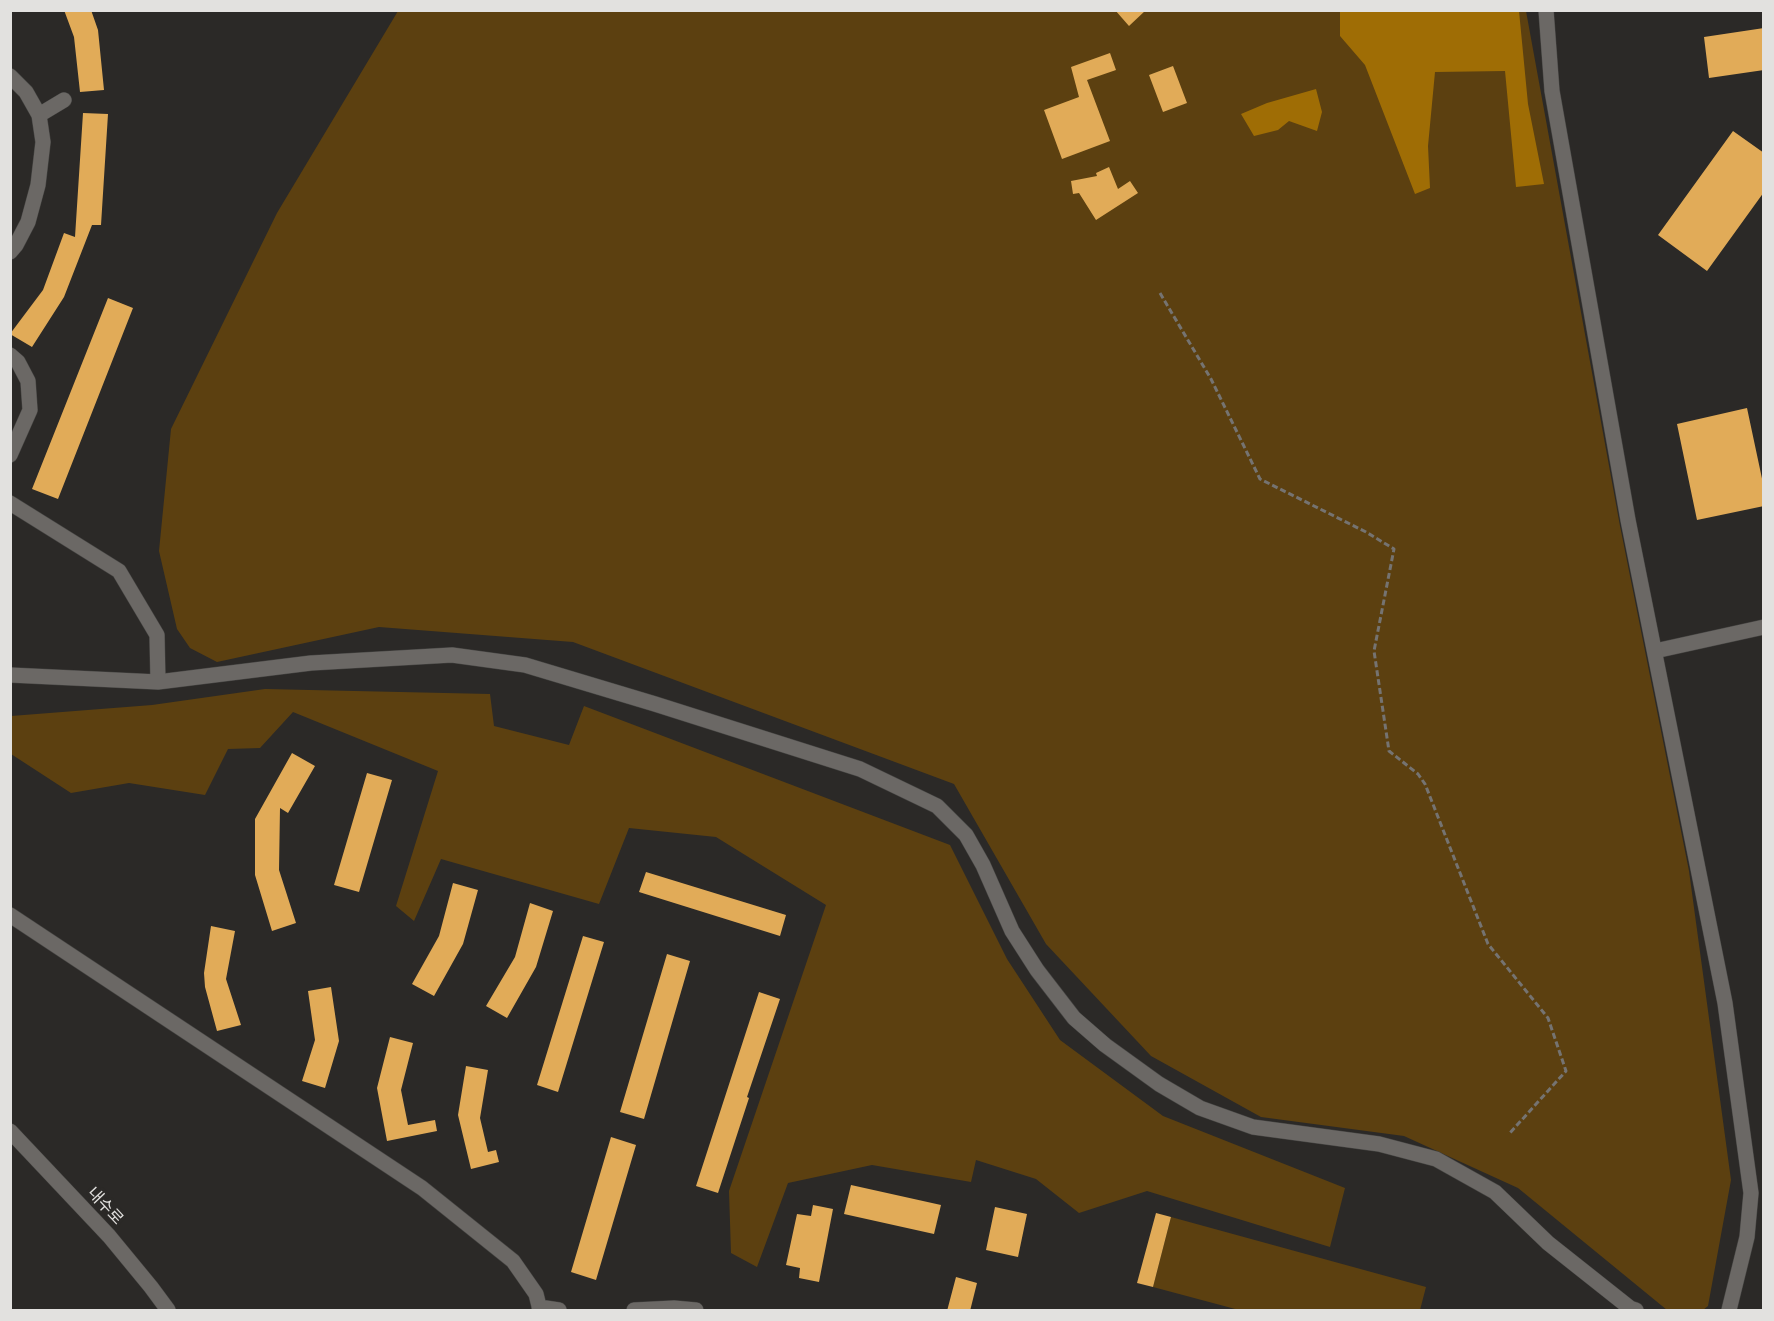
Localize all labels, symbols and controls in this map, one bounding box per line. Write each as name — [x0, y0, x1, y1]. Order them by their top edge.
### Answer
street label: 내수로 — [83, 1183, 127, 1229]

